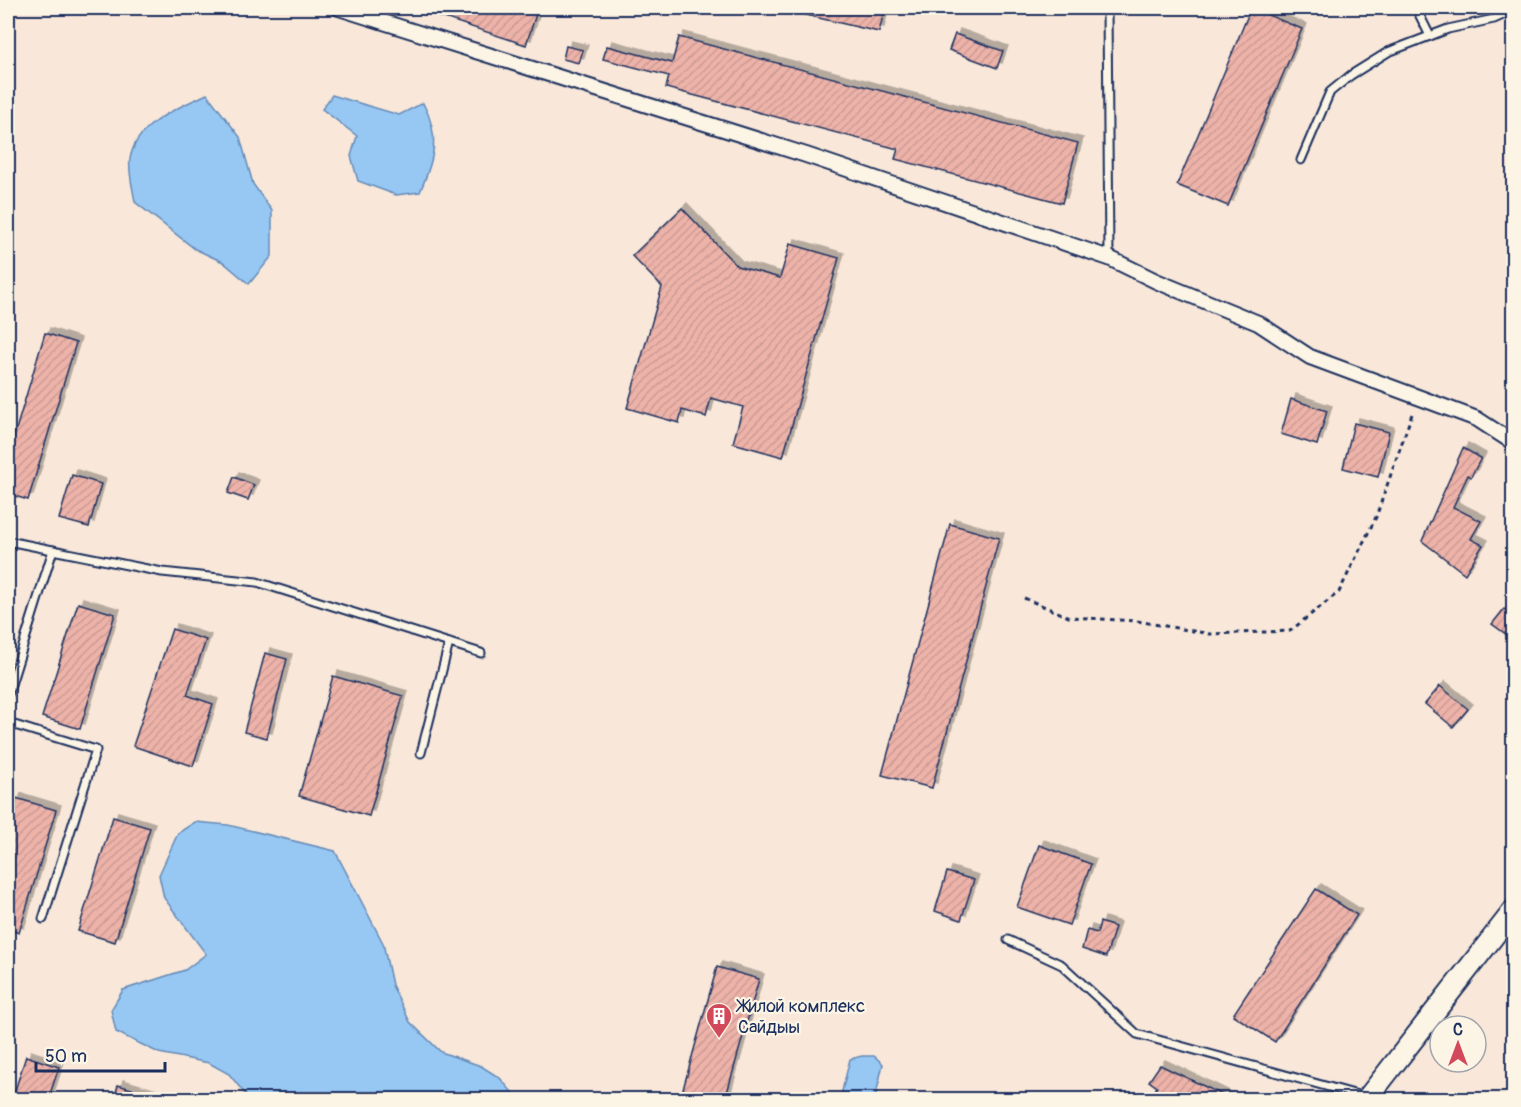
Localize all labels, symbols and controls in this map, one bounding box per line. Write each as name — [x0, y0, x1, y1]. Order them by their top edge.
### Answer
place label: Жилой комплекс Сайдыы — [735, 995, 865, 1039]
building icon: Жилой комплекс Сайдыы — [704, 1001, 734, 1039]
north arrow — [1428, 1014, 1488, 1074]
text: С — [1453, 1020, 1463, 1040]
scale bar — [36, 1035, 165, 1073]
text: 50 m — [45, 1045, 87, 1068]

